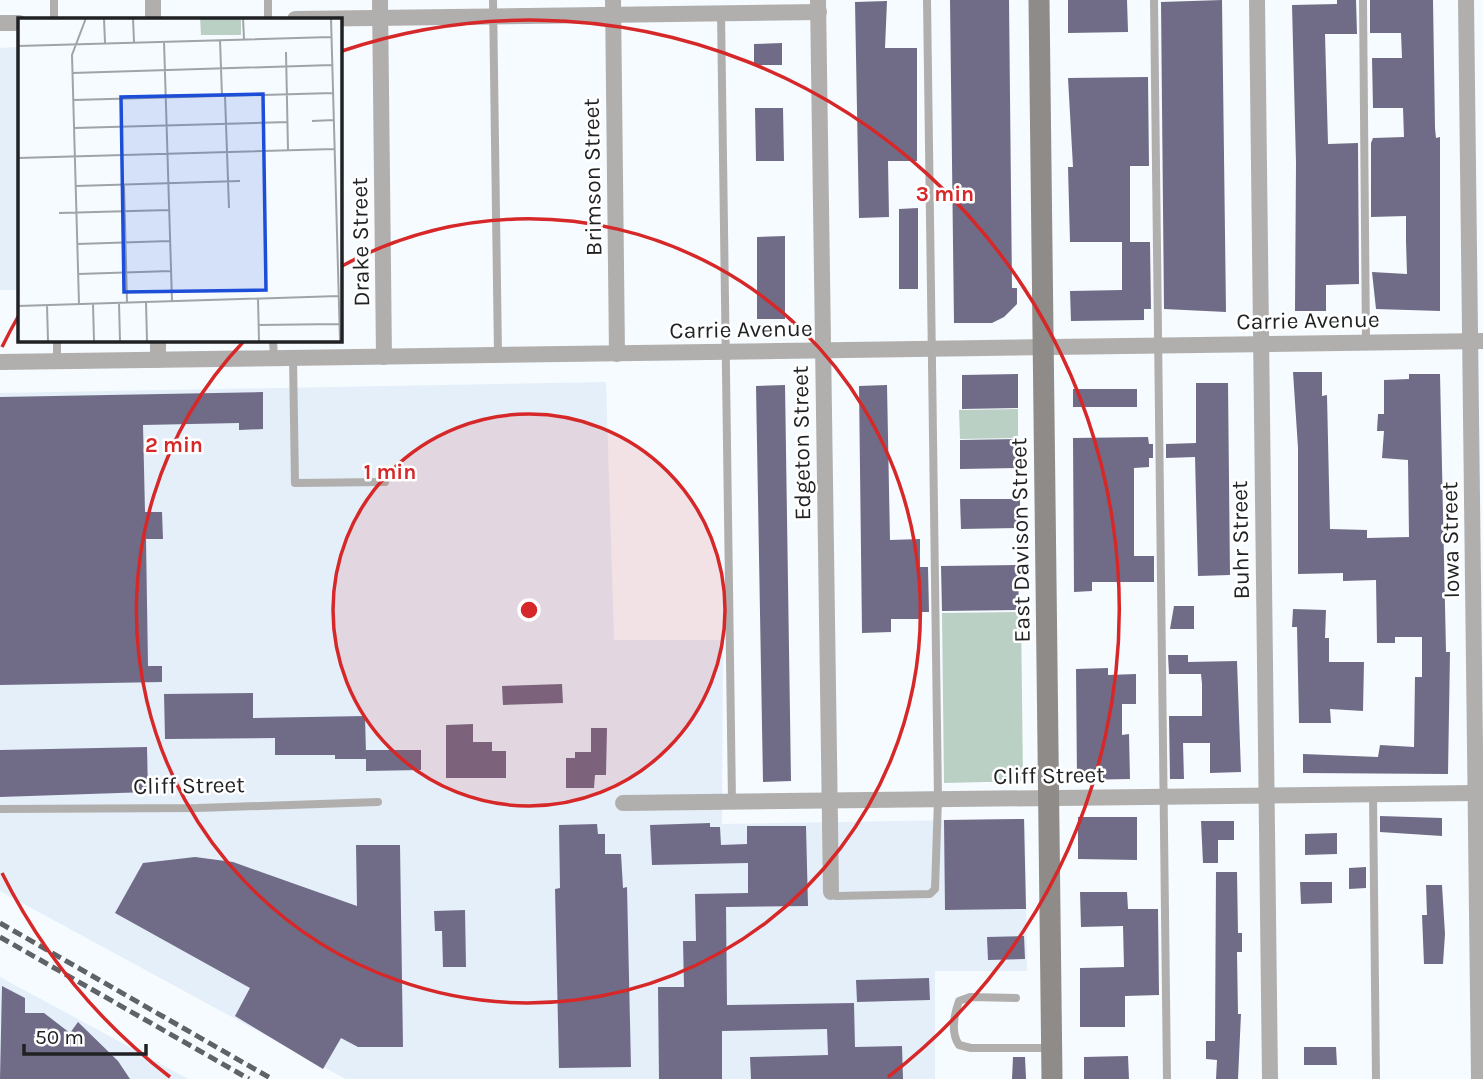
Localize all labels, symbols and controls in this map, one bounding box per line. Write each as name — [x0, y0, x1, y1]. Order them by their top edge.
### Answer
inset map — [18, 18, 341, 341]
street label: Brimson Street — [578, 97, 607, 256]
street label: Drake Street — [346, 177, 375, 307]
text: 3 min — [916, 182, 974, 206]
street label: Carrie Avenue — [1236, 306, 1380, 335]
street label: Carrie Avenue — [669, 315, 813, 344]
street label: Edgeton Street — [787, 365, 816, 521]
text: 2 min — [145, 433, 203, 457]
street label: East Davison Street — [1005, 437, 1036, 643]
text: 1 min — [364, 460, 416, 484]
street label: Buhr Street — [1226, 480, 1255, 600]
street label: Iowa Street — [1436, 481, 1465, 599]
centre of rings — [517, 598, 541, 622]
street label: Cliff Street — [993, 761, 1105, 790]
street label: Cliff Street — [133, 771, 245, 800]
scale bar — [24, 1012, 147, 1056]
text: 50 m — [35, 1025, 84, 1049]

